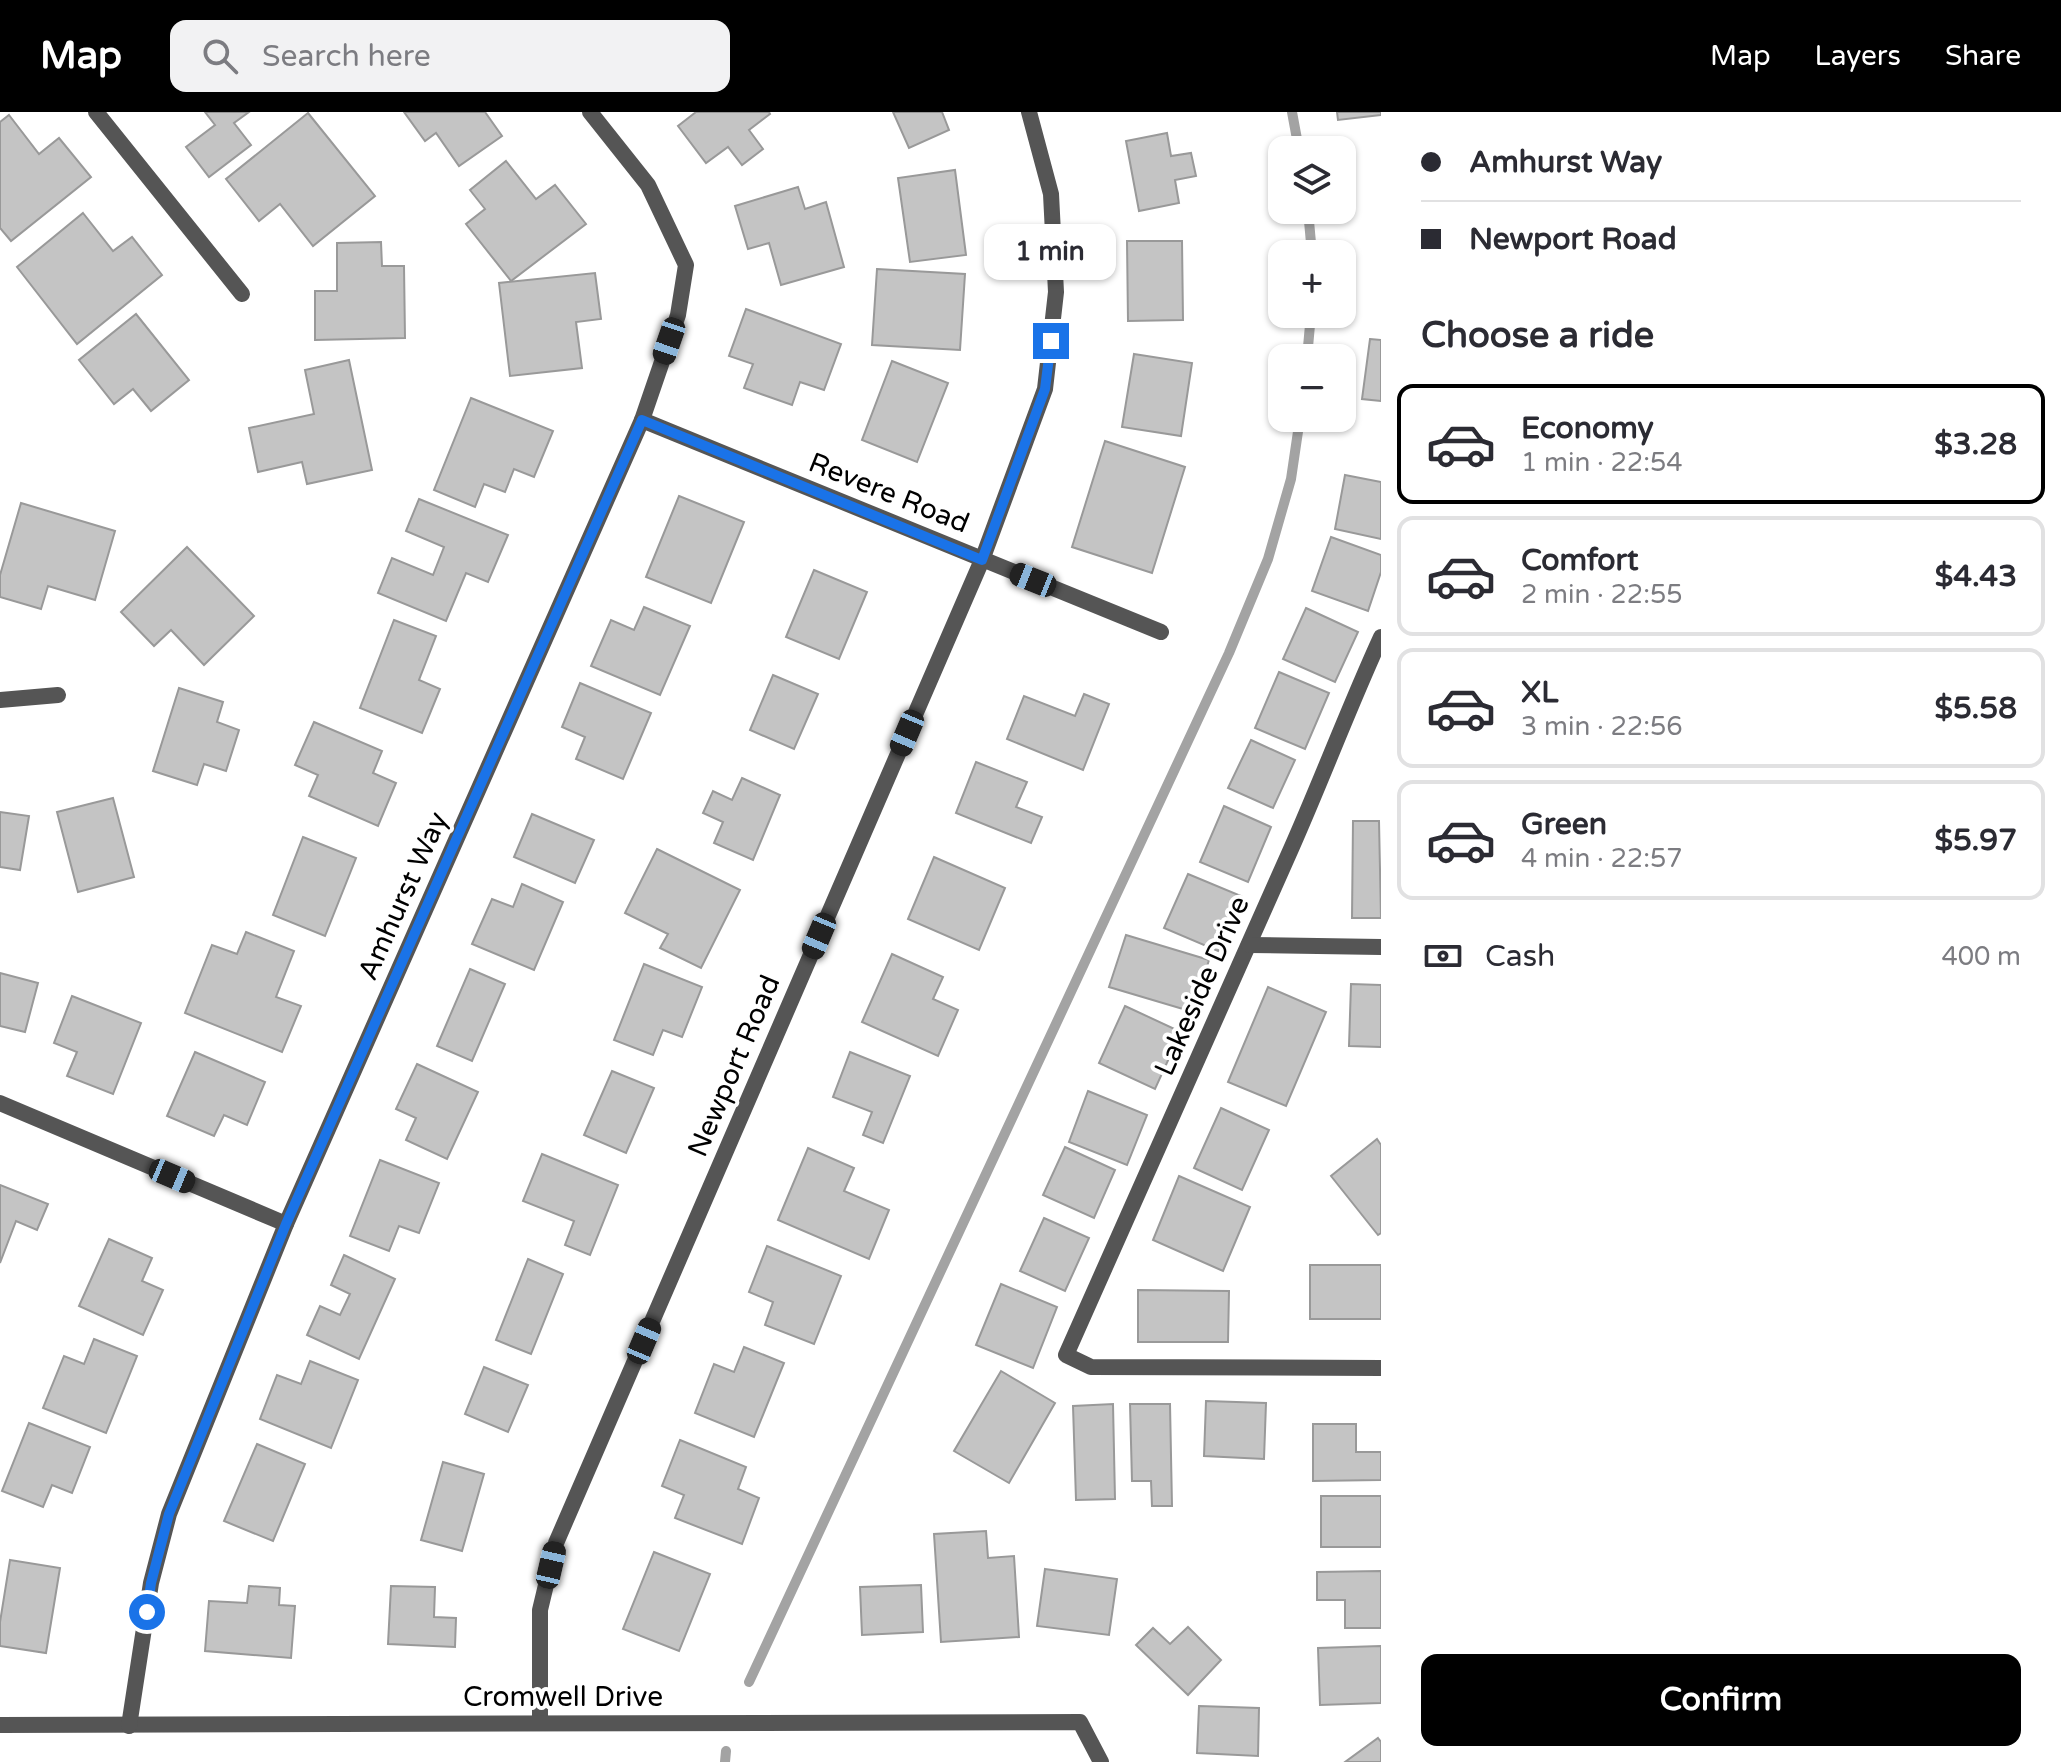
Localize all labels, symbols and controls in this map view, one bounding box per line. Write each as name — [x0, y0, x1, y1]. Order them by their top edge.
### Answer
search box — [170, 20, 730, 92]
text: Map — [40, 33, 122, 79]
icon: search — [198, 34, 242, 78]
text: Search here — [262, 38, 431, 75]
text: Map — [1710, 39, 1771, 73]
text: Layers — [1815, 39, 1901, 73]
text: Share — [1945, 39, 2021, 73]
map controls — [1268, 136, 1356, 432]
button: layers — [1268, 136, 1356, 224]
text: Amhurst Way — [1469, 144, 1662, 181]
text: Newport Road — [1469, 221, 1677, 258]
callout: 1 min — [985, 225, 1117, 281]
text: 1 min — [1015, 236, 1085, 267]
button: + — [1268, 240, 1356, 328]
car — [650, 314, 688, 368]
text: Choose a ride — [1421, 314, 1654, 357]
route end — [1033, 323, 1069, 359]
button: − — [1268, 344, 1356, 432]
icon: car — [1425, 408, 1497, 480]
text: Economy — [1521, 410, 1654, 447]
text: $3.28 — [1934, 426, 2017, 463]
street label: Revere Road — [804, 445, 974, 541]
text: 1 min · 22:54 — [1521, 447, 1683, 478]
icon: car — [1425, 540, 1497, 612]
text: Comfort — [1521, 542, 1639, 579]
text: $4.43 — [1935, 558, 2017, 595]
car — [1006, 560, 1060, 600]
text: 2 min · 22:55 — [1521, 579, 1683, 610]
icon: car — [1425, 672, 1497, 744]
text: XL — [1521, 674, 1558, 711]
text: $5.58 — [1935, 690, 2017, 727]
car — [887, 706, 927, 760]
text: 3 min · 22:56 — [1521, 711, 1683, 742]
icon: car — [1425, 804, 1497, 876]
text: Green — [1521, 806, 1607, 843]
street label: Amhurst Way — [351, 807, 455, 985]
text: $5.97 — [1935, 822, 2017, 859]
text: 4 min · 22:57 — [1521, 843, 1683, 874]
street label: Lakeside Drive — [1147, 891, 1257, 1081]
car — [799, 909, 839, 963]
icon: cash — [1421, 934, 1465, 978]
text: Cash — [1485, 938, 1555, 975]
text: 400 m — [1941, 941, 2021, 972]
street label: Newport Road — [681, 970, 787, 1162]
car — [145, 1156, 199, 1196]
car — [624, 1314, 664, 1368]
car — [534, 1539, 568, 1591]
route start — [129, 1594, 165, 1630]
button: Confirm — [1421, 1654, 2021, 1746]
street label: Cromwell Drive — [463, 1680, 663, 1714]

